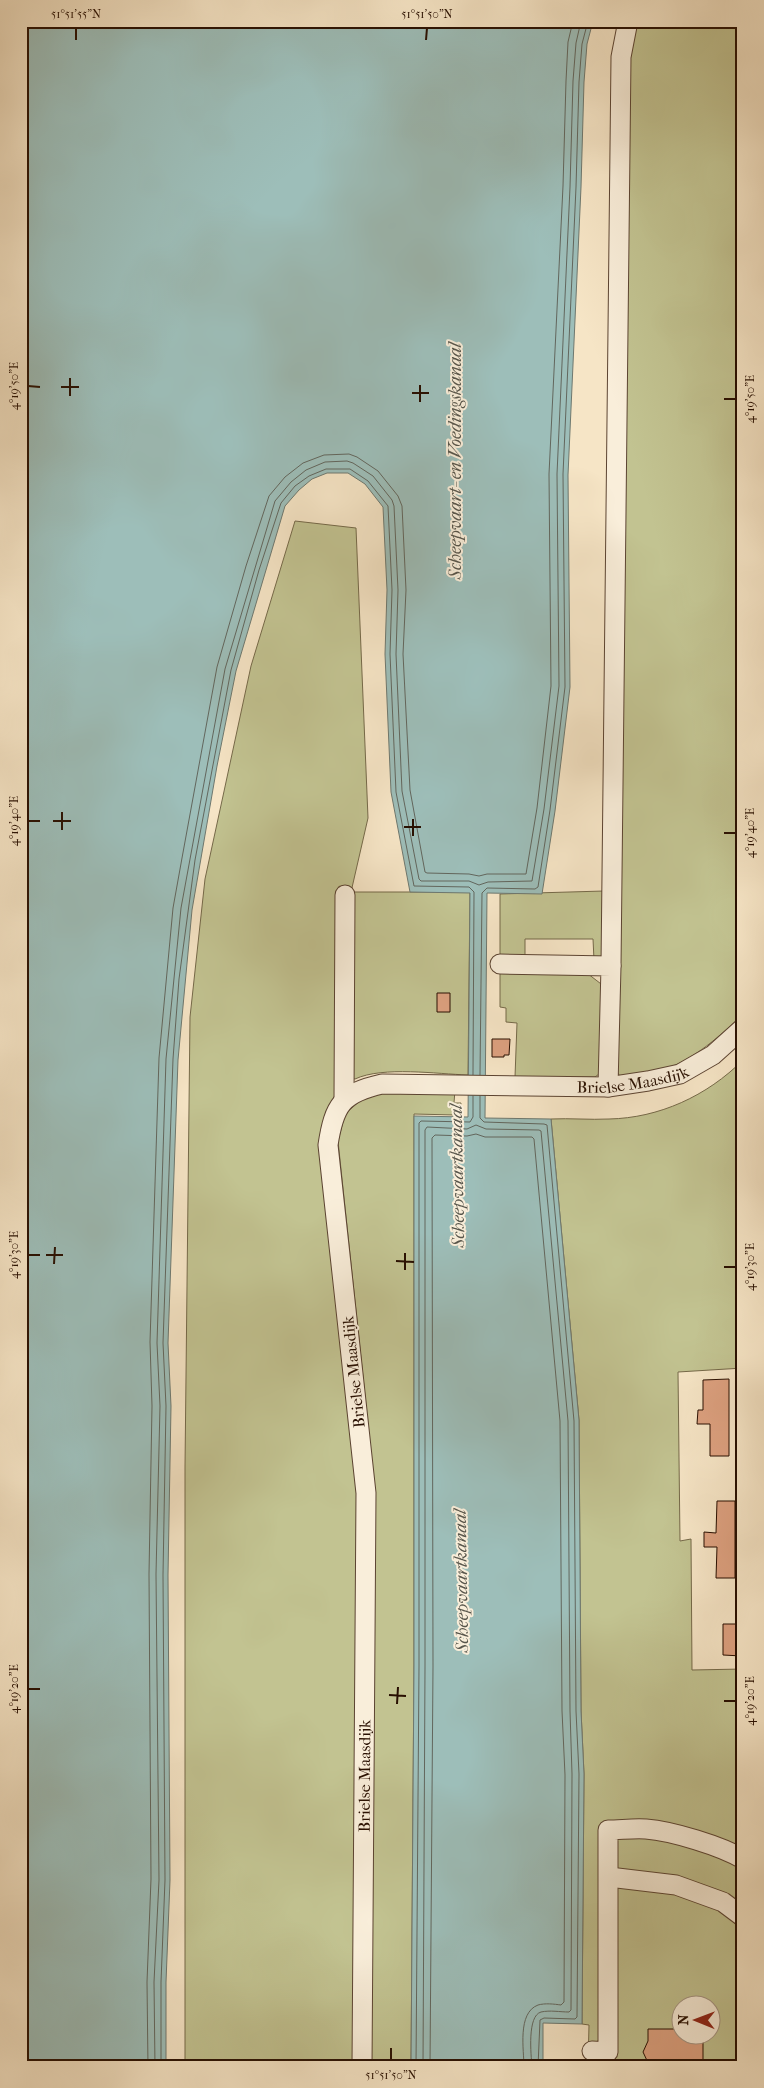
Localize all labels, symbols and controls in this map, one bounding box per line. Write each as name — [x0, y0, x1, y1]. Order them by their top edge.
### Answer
text: 51°51'55"N — [51, 7, 101, 21]
text: 51°51'50"N — [401, 7, 453, 21]
water label: Scheepvaart- en Voedingskanaal — [445, 340, 466, 580]
text: 4°19'50"E — [7, 362, 21, 410]
text: 4°19'50"E — [743, 375, 757, 423]
text: 4°19'40"E — [7, 796, 21, 846]
text: 4°19'40"E — [743, 808, 757, 858]
street label: Brielse Maasdijk — [577, 1062, 693, 1097]
water label: Scheepvaartkanaal — [446, 1102, 469, 1249]
text: 4°19'30"E — [7, 1231, 21, 1279]
text: 4°19'30"E — [743, 1243, 757, 1291]
street label: Brielse Maasdijk — [338, 1314, 369, 1429]
water label: Scheepvaartkanaal — [450, 1507, 473, 1654]
text: 4°19'20"E — [7, 1664, 21, 1714]
text: 4°19'20"E — [743, 1676, 757, 1726]
street label: Brielse Maasdijk — [355, 1719, 374, 1832]
north arrow — [672, 1996, 722, 2046]
text: N — [675, 2014, 692, 2025]
text: 51°51'50"N — [365, 2068, 417, 2082]

